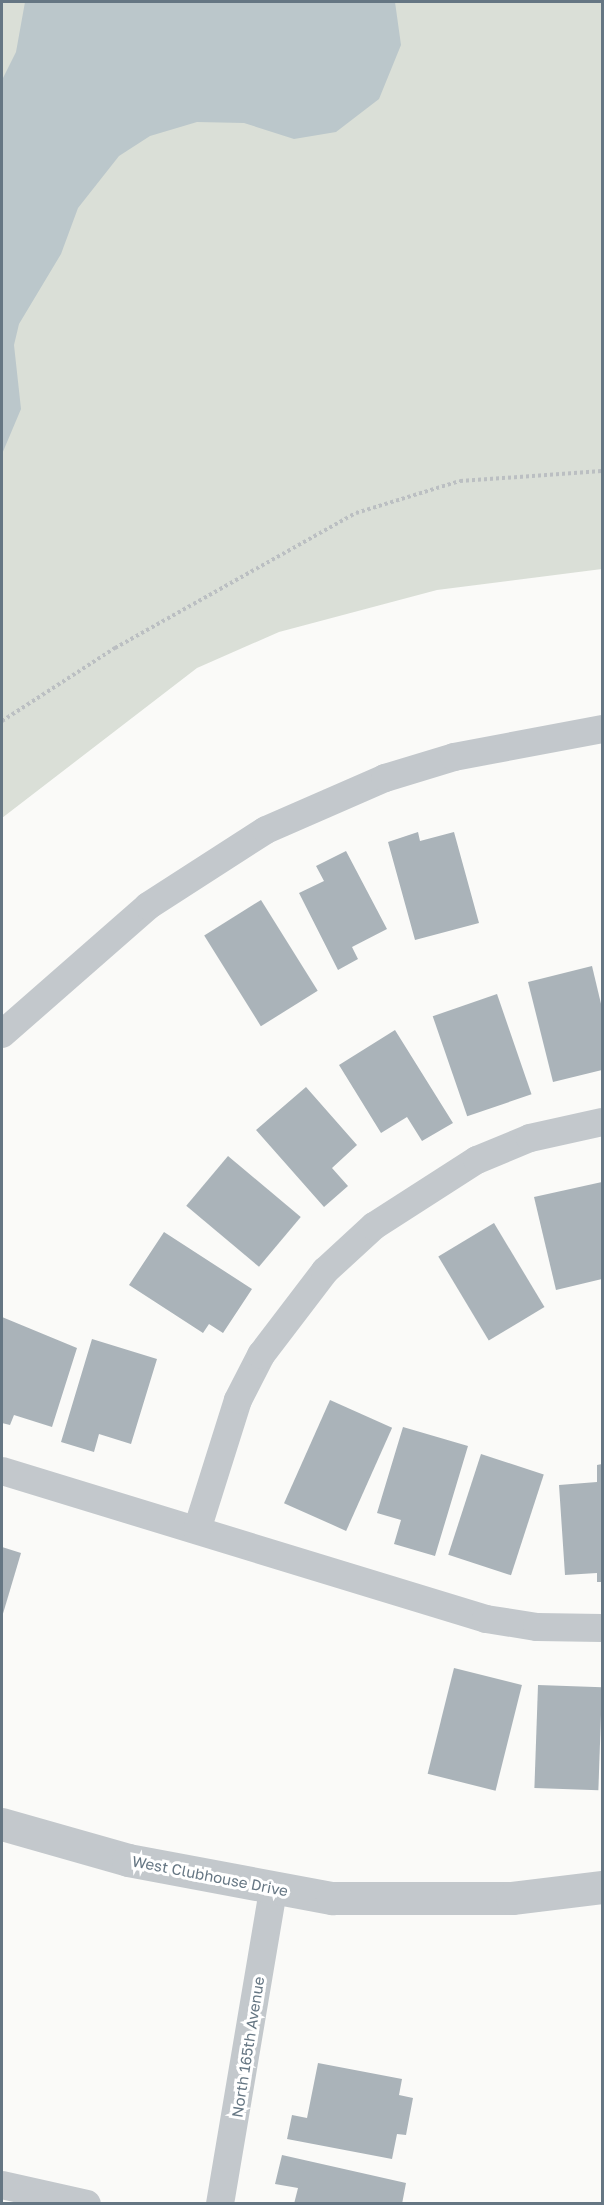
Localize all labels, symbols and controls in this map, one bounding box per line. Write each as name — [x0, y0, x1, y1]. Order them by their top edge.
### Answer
street label: West Clubhouse Drive — [131, 1852, 289, 1900]
street label: North 165th Avenue — [228, 1975, 268, 2119]

